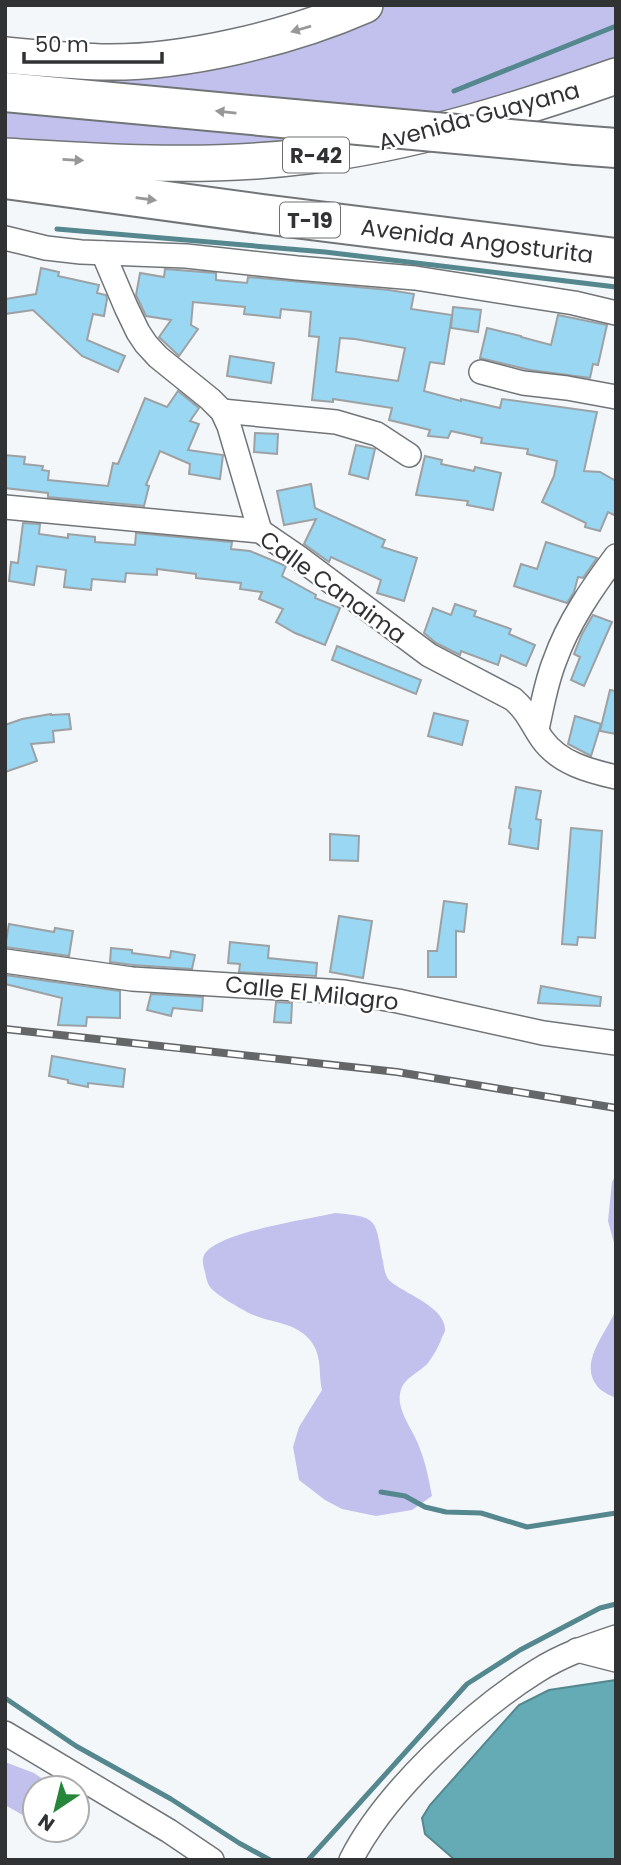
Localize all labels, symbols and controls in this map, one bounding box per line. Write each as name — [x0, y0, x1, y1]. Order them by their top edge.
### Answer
scale bar — [24, 21, 163, 65]
one-way arrow — [290, 24, 311, 34]
text: 50 m — [35, 30, 89, 59]
street label: Avenida Guayana — [375, 74, 583, 158]
one-way arrow — [214, 106, 236, 117]
road number: R-42 — [283, 138, 349, 172]
one-way arrow — [63, 155, 85, 166]
one-way arrow — [135, 193, 157, 204]
road number: T-19 — [280, 202, 340, 238]
street label: Avenida Angosturita — [359, 211, 595, 271]
street label: Calle Canaima — [253, 523, 413, 651]
street label: Calle El Milagro — [224, 968, 400, 1018]
north arrow — [21, 1774, 91, 1844]
text: N — [33, 1807, 60, 1838]

